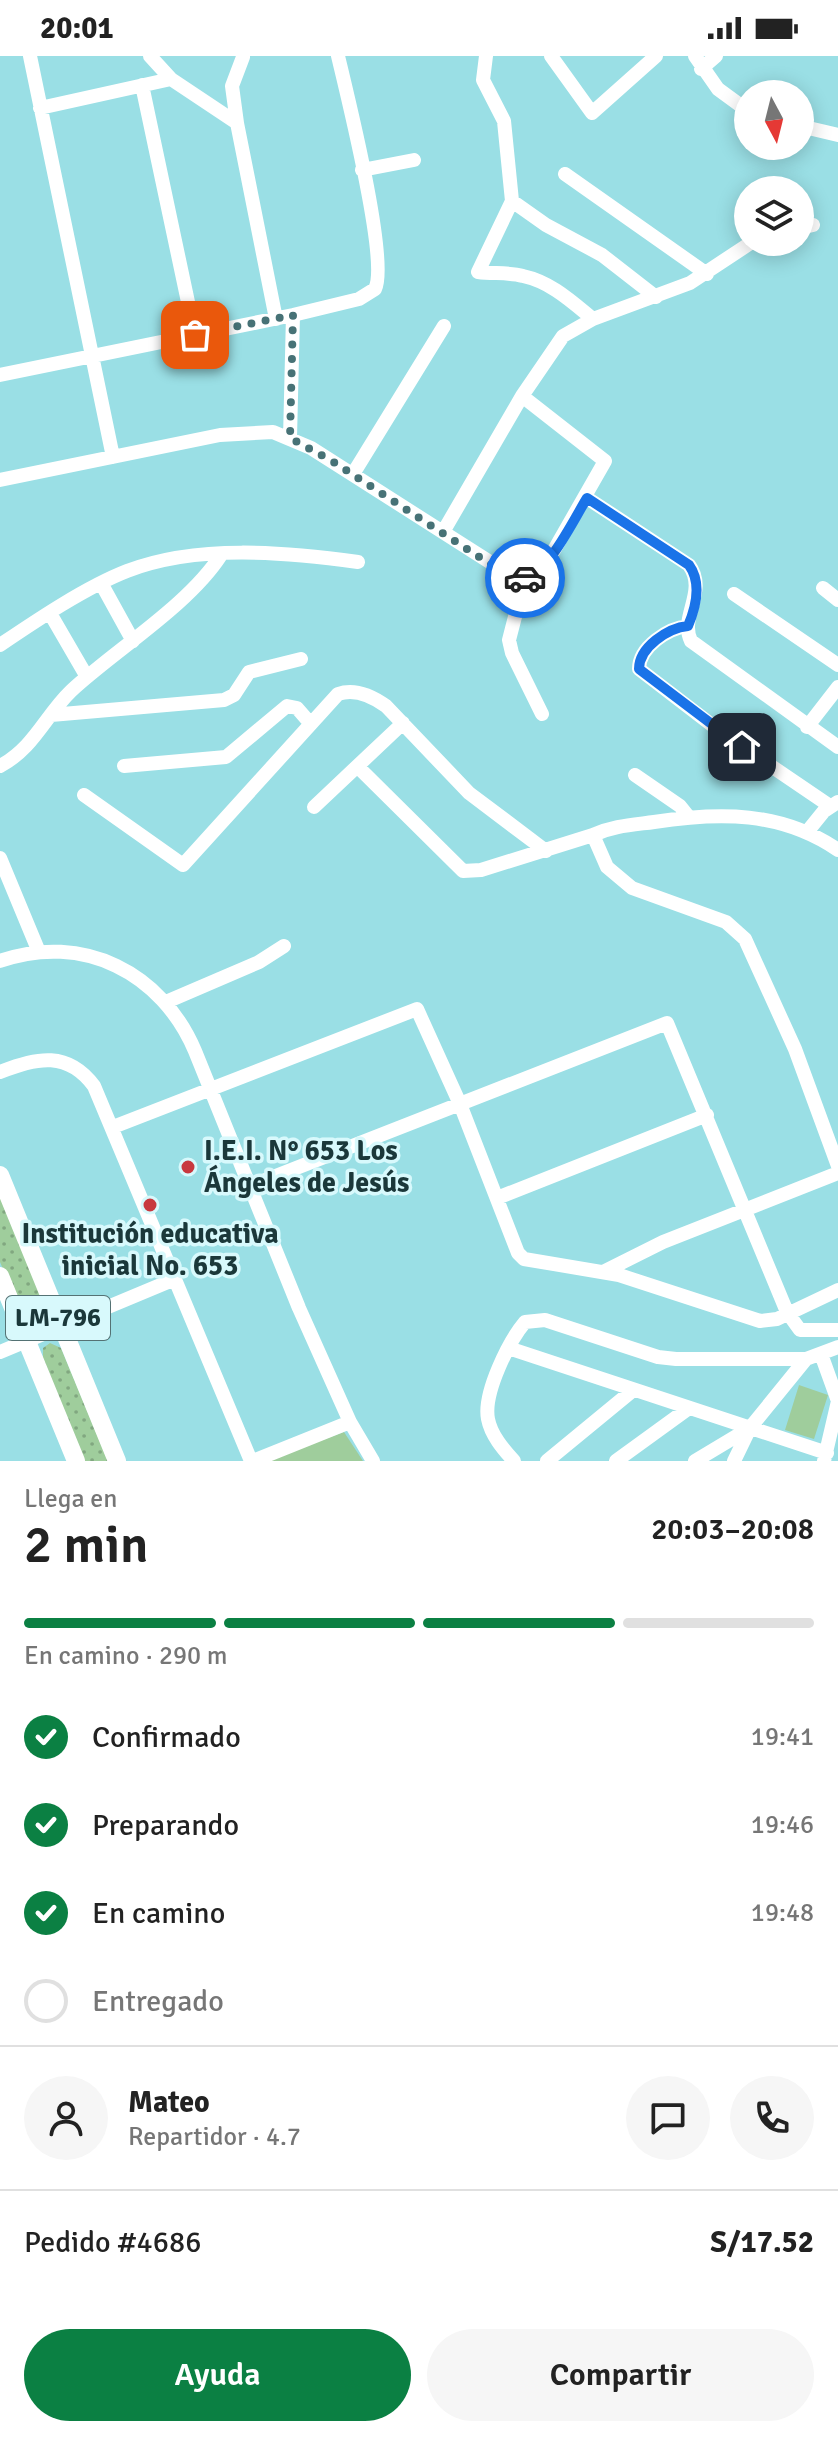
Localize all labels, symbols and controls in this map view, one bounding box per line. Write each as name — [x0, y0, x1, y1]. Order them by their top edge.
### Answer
text: 20:01 — [40, 10, 114, 47]
north arrow — [734, 80, 814, 160]
map controls — [734, 80, 814, 256]
button: layers — [734, 176, 814, 256]
pin — [161, 301, 229, 369]
icon: bag — [173, 313, 217, 357]
courier — [485, 538, 565, 618]
icon: car — [503, 556, 547, 600]
pin — [708, 713, 776, 781]
icon: home — [720, 725, 764, 769]
place label: I.E.I. N° 653 Los Ángeles de Jesús — [204, 1134, 409, 1200]
marker: I.E.I. N° 653 Los Ángeles de Jesús — [179, 1158, 197, 1176]
marker: Institución educativa inicial No. 653 — [141, 1196, 159, 1214]
place label: Institución educativa inicial No. 653 — [21, 1217, 279, 1283]
road number: LM-796 — [6, 1296, 110, 1340]
text: Llega en — [24, 1483, 118, 1515]
text: 20:03–20:08 — [651, 1511, 814, 1548]
text: 2 min — [24, 1513, 149, 1577]
text: En camino · 290 m — [24, 1640, 227, 1672]
icon: check — [24, 1715, 68, 1759]
text: Confirmado — [92, 1719, 241, 1756]
text: 19:41 — [751, 1721, 814, 1753]
icon: check — [24, 1803, 68, 1847]
text: Preparando — [92, 1807, 239, 1844]
text: 19:46 — [751, 1809, 814, 1841]
icon: check — [24, 1891, 68, 1935]
text: En camino — [92, 1895, 225, 1932]
text: 19:48 — [751, 1897, 814, 1929]
text: Entregado — [92, 1983, 224, 2020]
button: person — [24, 2076, 108, 2160]
button: chat — [626, 2076, 710, 2160]
button: phone — [730, 2076, 814, 2160]
text: Mateo — [128, 2084, 210, 2121]
text: Repartidor · 4.7 — [128, 2121, 301, 2153]
text: Pedido #4686 — [24, 2224, 201, 2261]
text: S/17.52 — [710, 2224, 814, 2261]
button: Ayuda — [24, 2329, 411, 2421]
button: Compartir — [427, 2329, 814, 2421]

